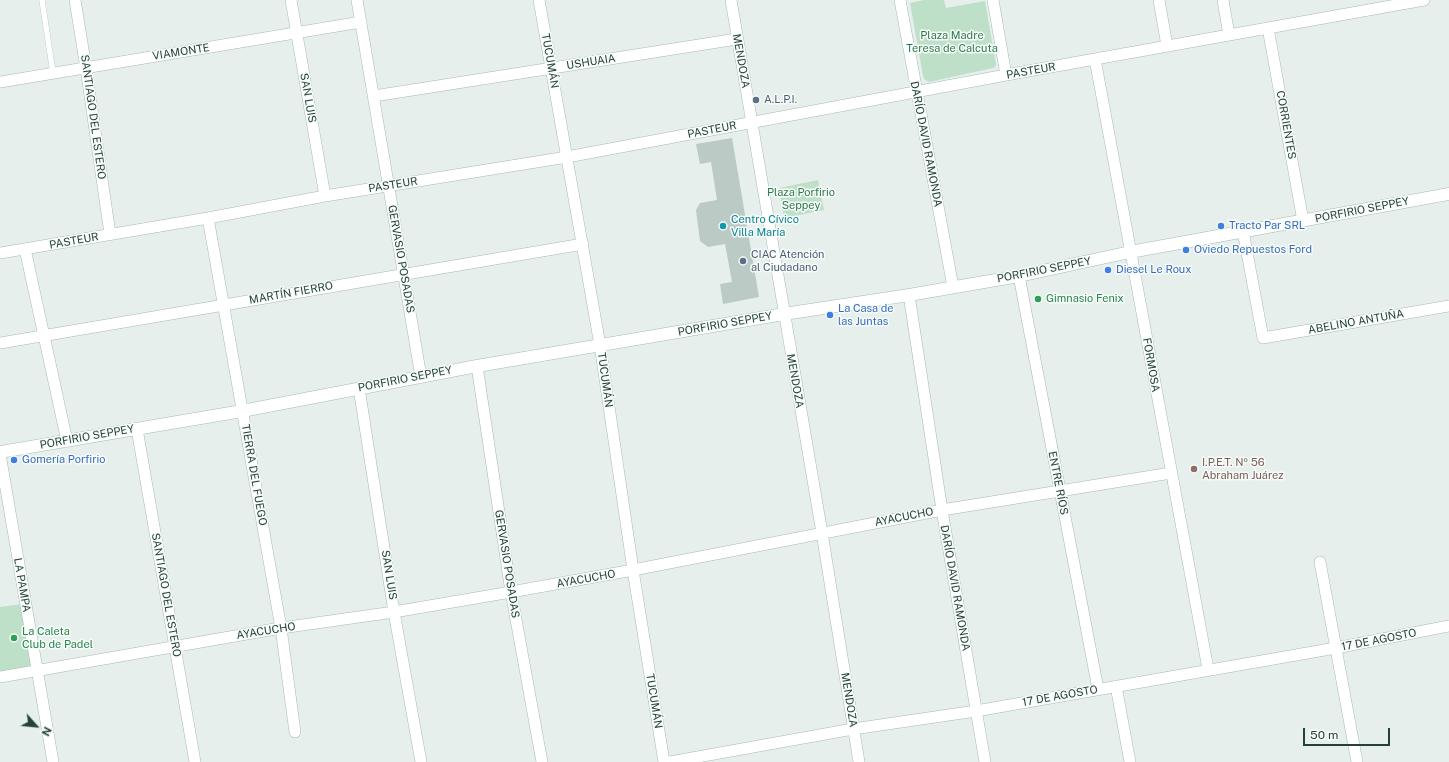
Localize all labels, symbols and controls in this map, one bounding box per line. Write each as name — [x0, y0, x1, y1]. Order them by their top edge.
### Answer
park label: Plaza Madre Teresa de Calcuta — [906, 29, 998, 55]
street label: TUCUMÁN — [539, 33, 561, 89]
street label: MENDOZA — [730, 33, 752, 89]
street label: VIAMONTE — [151, 41, 211, 63]
street label: USHUAIA — [566, 52, 616, 72]
street label: SANTIAGO DEL ESTERO — [78, 54, 108, 180]
street label: PASTEUR — [1005, 60, 1057, 82]
street label: SAN LUIS — [297, 72, 319, 124]
street label: DARÍO DAVID RAMONDA — [907, 80, 945, 208]
street label: CORRIENTES — [1273, 90, 1299, 160]
place label: A.L.P.I. — [764, 93, 797, 107]
marker: A.L.P.I. — [751, 95, 761, 105]
street label: PASTEUR — [686, 119, 738, 141]
street label: PASTEUR — [367, 175, 419, 195]
park label: Plaza Porfirio Seppey — [767, 186, 835, 212]
street label: PORFIRIO SEPPEY — [1314, 194, 1410, 226]
street label: GERVASIO POSADAS — [385, 204, 417, 314]
place label: Centro Cívico Villa María — [731, 213, 799, 239]
place label: Tracto Par SRL — [1229, 219, 1305, 233]
marker: Centro Cívico Villa María — [718, 221, 728, 231]
marker: Tracto Par SRL — [1216, 221, 1226, 231]
street label: PASTEUR — [48, 230, 100, 252]
place label: Oviedo Repuestos Ford — [1194, 243, 1312, 257]
marker: Oviedo Repuestos Ford — [1181, 245, 1191, 255]
place label: CIAC Atención al Ciudadano — [751, 248, 824, 274]
street label: PORFIRIO SEPPEY — [996, 254, 1092, 286]
marker: CIAC Atención al Ciudadano — [738, 256, 748, 266]
place label: Diesel Le Roux — [1116, 263, 1191, 277]
marker: Diesel Le Roux — [1103, 265, 1113, 275]
street label: MARTÍN FIERRO — [248, 279, 334, 307]
place label: Gimnasio Fenix — [1046, 292, 1124, 306]
marker: Gimnasio Fenix — [1033, 294, 1043, 304]
place label: La Casa de las Juntas — [838, 302, 894, 328]
street label: ABELINO ANTUÑA — [1307, 307, 1405, 337]
street label: PORFIRIO SEPPEY — [677, 309, 773, 339]
marker: La Casa de las Juntas — [825, 310, 835, 320]
street label: FORMOSA — [1140, 337, 1162, 393]
street label: TUCUMÁN — [595, 352, 615, 408]
street label: MENDOZA — [784, 353, 806, 409]
street label: PORFIRIO SEPPEY — [357, 363, 453, 395]
street label: PORFIRIO SEPPEY — [39, 422, 135, 452]
street label: TIERRA DEL FUEGO — [239, 423, 269, 527]
street label: ENTRE RÍOS — [1045, 450, 1071, 516]
place label: Gomería Porfirio — [22, 453, 105, 467]
marker: Gomería Porfirio — [9, 455, 19, 465]
place label: I.P.E.T. Nº 56 Abraham Juárez — [1202, 456, 1283, 482]
marker: I.P.E.T. Nº 56 Abraham Juárez — [1189, 464, 1199, 474]
street label: AYACUCHO — [873, 505, 935, 529]
street label: GERVASIO POSADAS — [492, 509, 522, 619]
street label: DARÍO DAVID RAMONDA — [937, 524, 973, 652]
street label: SANTIAGO DEL ESTERO — [149, 532, 183, 658]
street label: SAN LUIS — [379, 549, 399, 601]
street label: LA PAMPA — [11, 557, 33, 613]
street label: AYACUCHO — [556, 567, 616, 591]
street label: AYACUCHO — [236, 620, 296, 642]
place label: La Caleta Club de Padel — [22, 625, 93, 651]
street label: 17 DE AGOSTO — [1340, 626, 1418, 654]
marker: La Caleta Club de Padel — [9, 633, 19, 643]
street label: MENDOZA — [838, 672, 860, 728]
street label: TUCUMÁN — [643, 673, 665, 729]
street label: 17 DE AGOSTO — [1021, 683, 1099, 709]
north arrow — [16, 706, 56, 746]
scale bar — [1305, 720, 1392, 746]
text: N — [39, 725, 54, 738]
text: 50 m — [1310, 728, 1338, 742]

